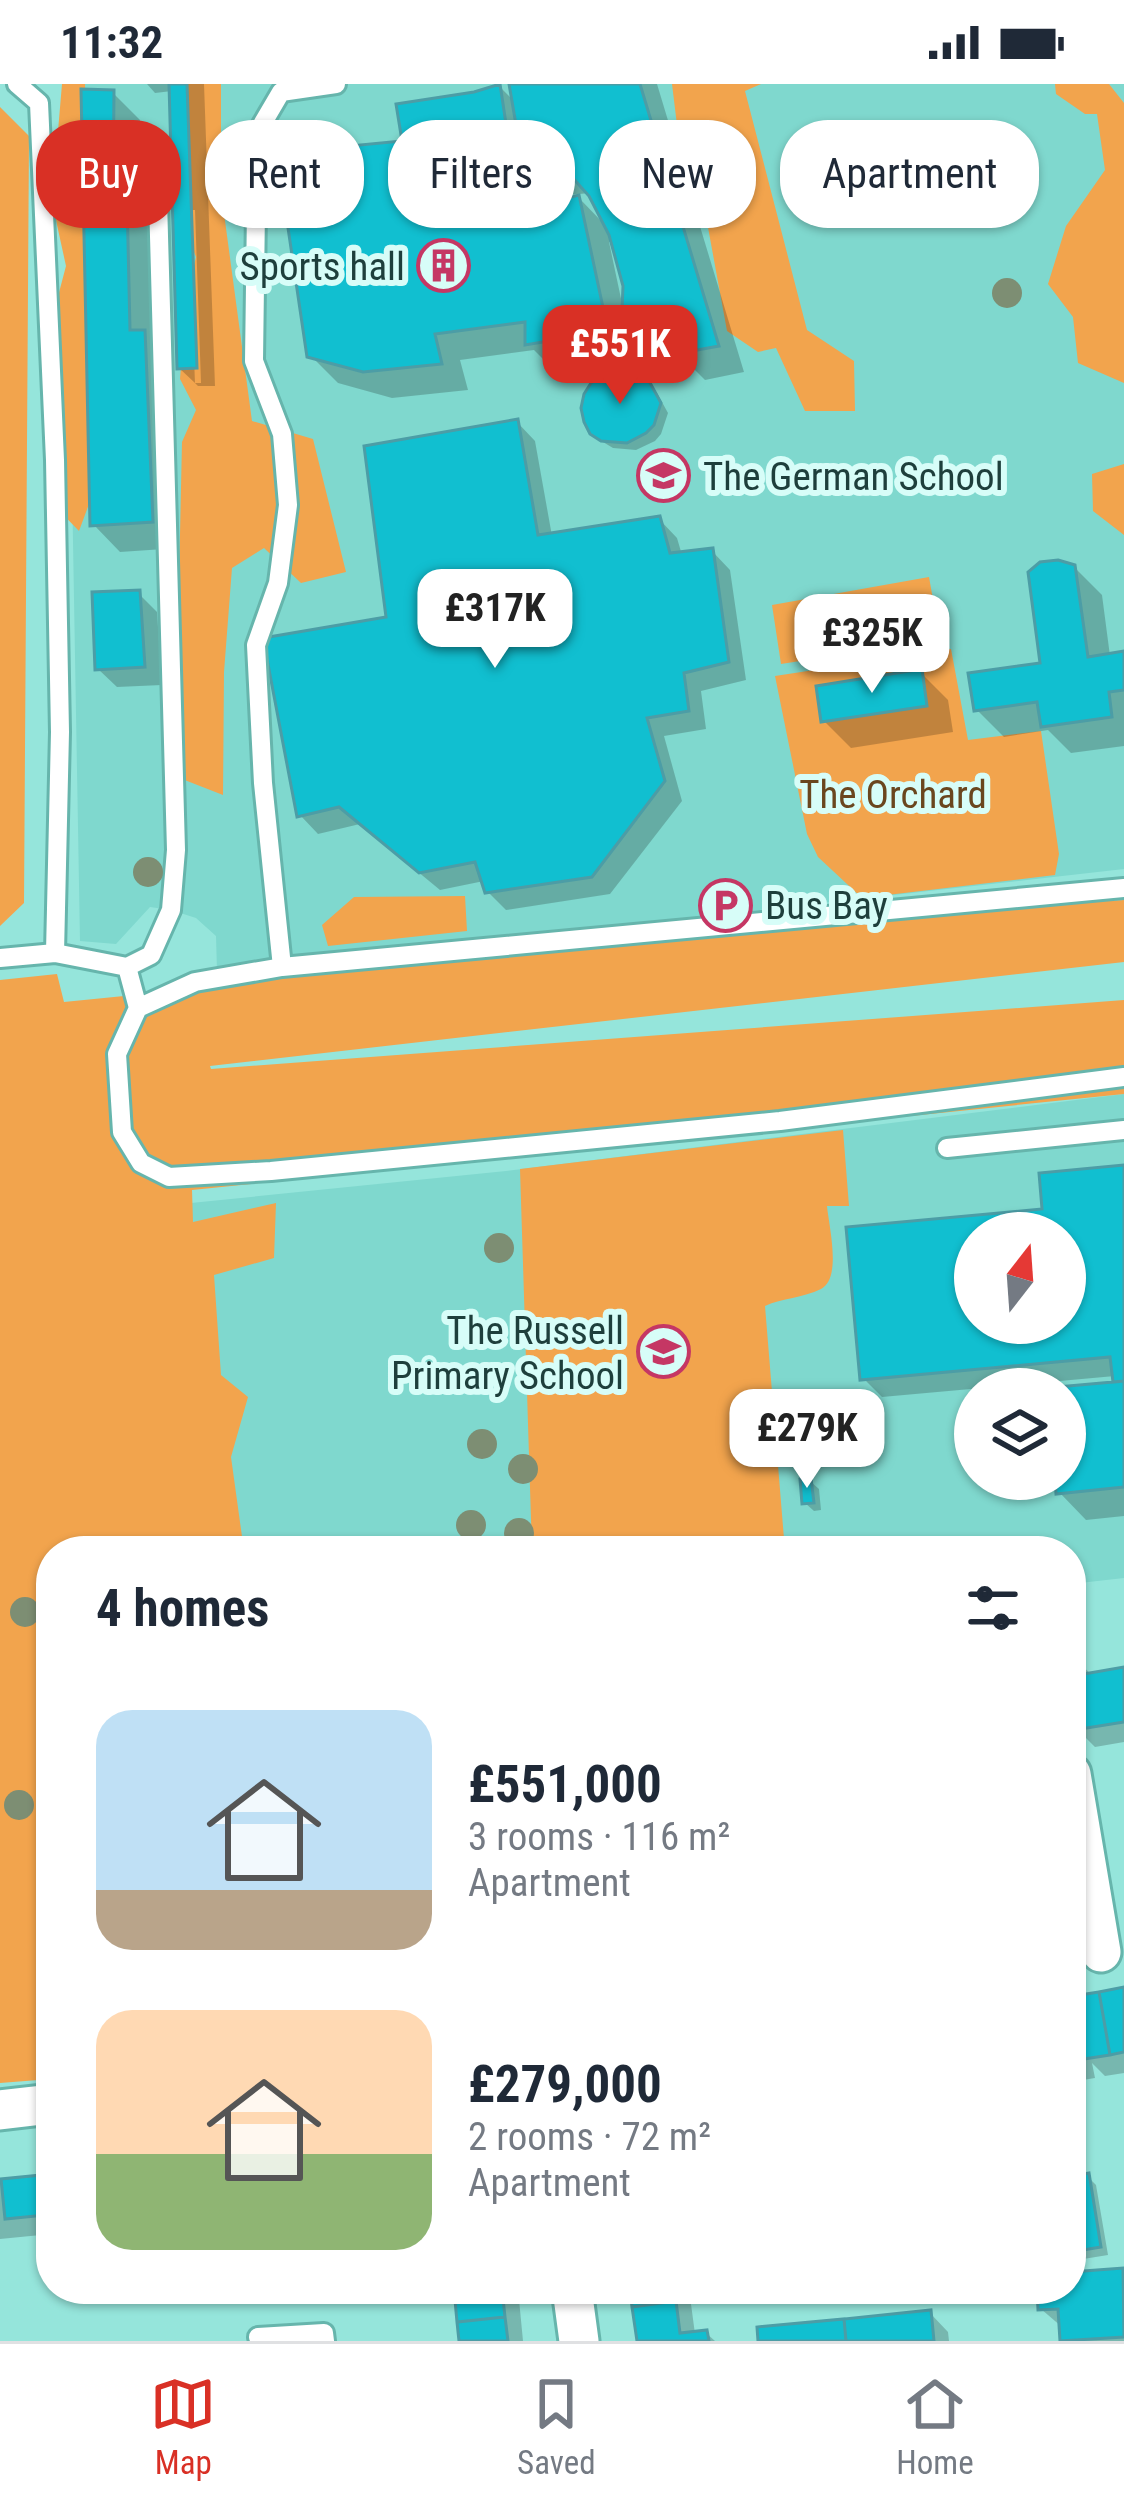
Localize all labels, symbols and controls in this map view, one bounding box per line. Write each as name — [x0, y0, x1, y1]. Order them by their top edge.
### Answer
text: 11:32 — [60, 16, 163, 69]
chip: Buy — [36, 120, 181, 228]
chip: Rent — [205, 120, 364, 228]
chip: Filters — [388, 120, 575, 228]
chip: New — [599, 120, 756, 228]
chip: Apartment — [780, 120, 1039, 228]
building icon: Sports hall — [416, 238, 472, 294]
place label: Sports hall — [239, 244, 405, 290]
pin: £551K — [536, 305, 704, 407]
text: £551K — [569, 321, 671, 367]
school or university icon: The German School — [636, 448, 692, 504]
place label: The German School — [703, 454, 1004, 500]
pin: £317K — [411, 569, 579, 671]
text: £317K — [444, 585, 546, 631]
pin: £325K — [788, 594, 956, 696]
text: £325K — [821, 610, 923, 656]
park label: The Orchard — [799, 772, 987, 818]
parking icon: Bus Bay — [698, 877, 754, 933]
place label: Bus Bay — [765, 883, 888, 929]
north arrow — [954, 1212, 1086, 1344]
map controls — [954, 1212, 1086, 1500]
place label: The Russell Primary School — [391, 1308, 624, 1399]
school or university icon: The Russell Primary School — [635, 1324, 691, 1380]
button: layers — [954, 1368, 1086, 1500]
pin: £279K — [723, 1389, 891, 1491]
text: £279K — [756, 1405, 858, 1451]
icon: filters — [960, 1575, 1026, 1641]
text: 4 homes — [96, 1579, 269, 1638]
text: £551,000 — [468, 1755, 662, 1814]
icon: home — [192, 1758, 336, 1902]
text: 3 rooms · 116 m² — [468, 1814, 730, 1860]
text: Apartment — [468, 1860, 631, 1906]
text: £279,000 — [468, 2055, 662, 2114]
icon: home — [192, 2058, 336, 2202]
text: 2 rooms · 72 m² — [468, 2114, 711, 2160]
text: Apartment — [468, 2160, 631, 2206]
tab: Map — [150, 2371, 216, 2482]
tab: Saved — [517, 2371, 596, 2482]
tab: Home — [896, 2371, 974, 2482]

